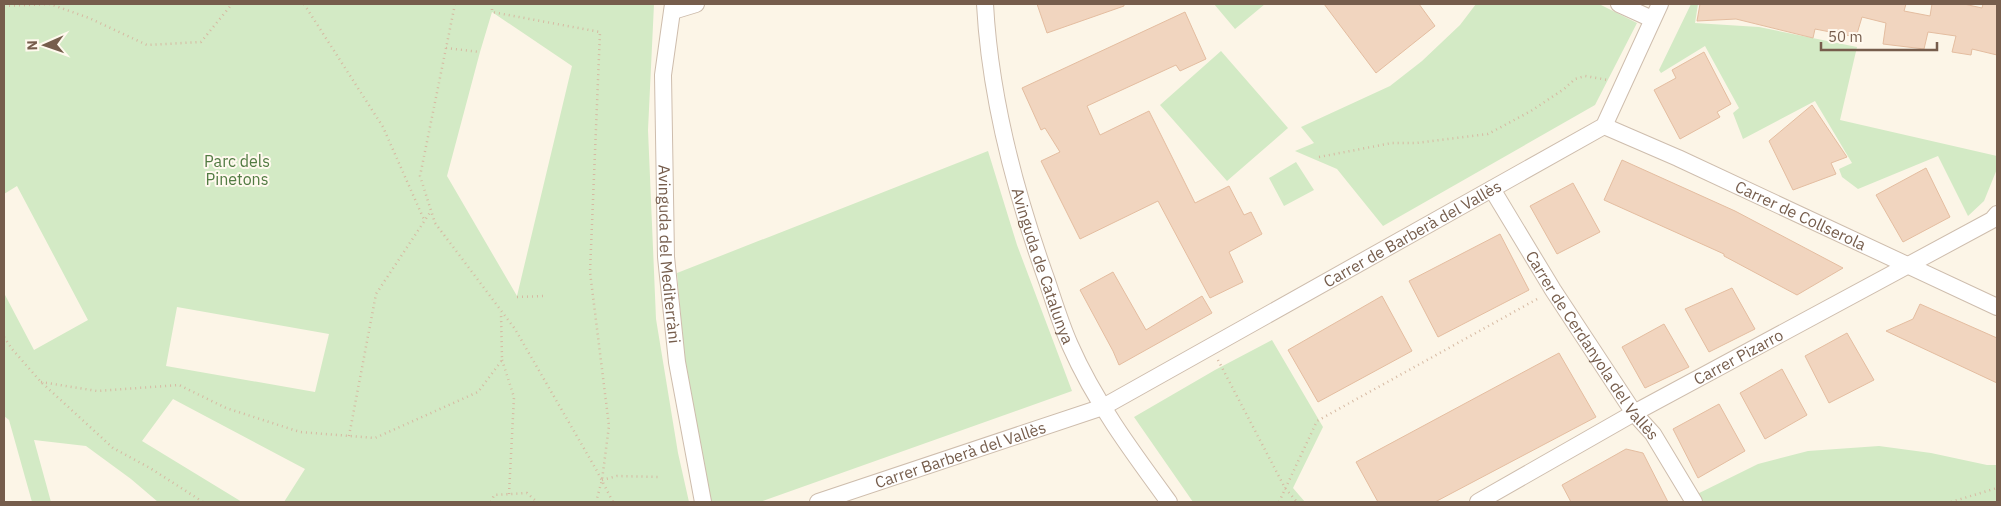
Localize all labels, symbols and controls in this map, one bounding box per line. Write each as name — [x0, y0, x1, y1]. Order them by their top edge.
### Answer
north arrow — [20, 20, 70, 70]
scale bar — [1821, 20, 1937, 52]
text: 50 m — [1828, 27, 1863, 46]
text: N — [23, 40, 41, 51]
park label: Parc dels Pinetons — [204, 151, 270, 189]
street label: Avinguda del Mediterràni — [654, 165, 685, 344]
street label: Carrer de Barberà del Vallès — [1320, 176, 1505, 291]
street label: Carrer de Collserola — [1732, 176, 1870, 255]
street label: Avinguda de Catalunya — [1008, 185, 1078, 347]
street label: Carrer de Cerdanyola del Vallès — [1522, 247, 1664, 443]
street label: Carrer Pizarro — [1690, 325, 1787, 389]
street label: Carrer Barberà del Vallès — [872, 417, 1048, 492]

